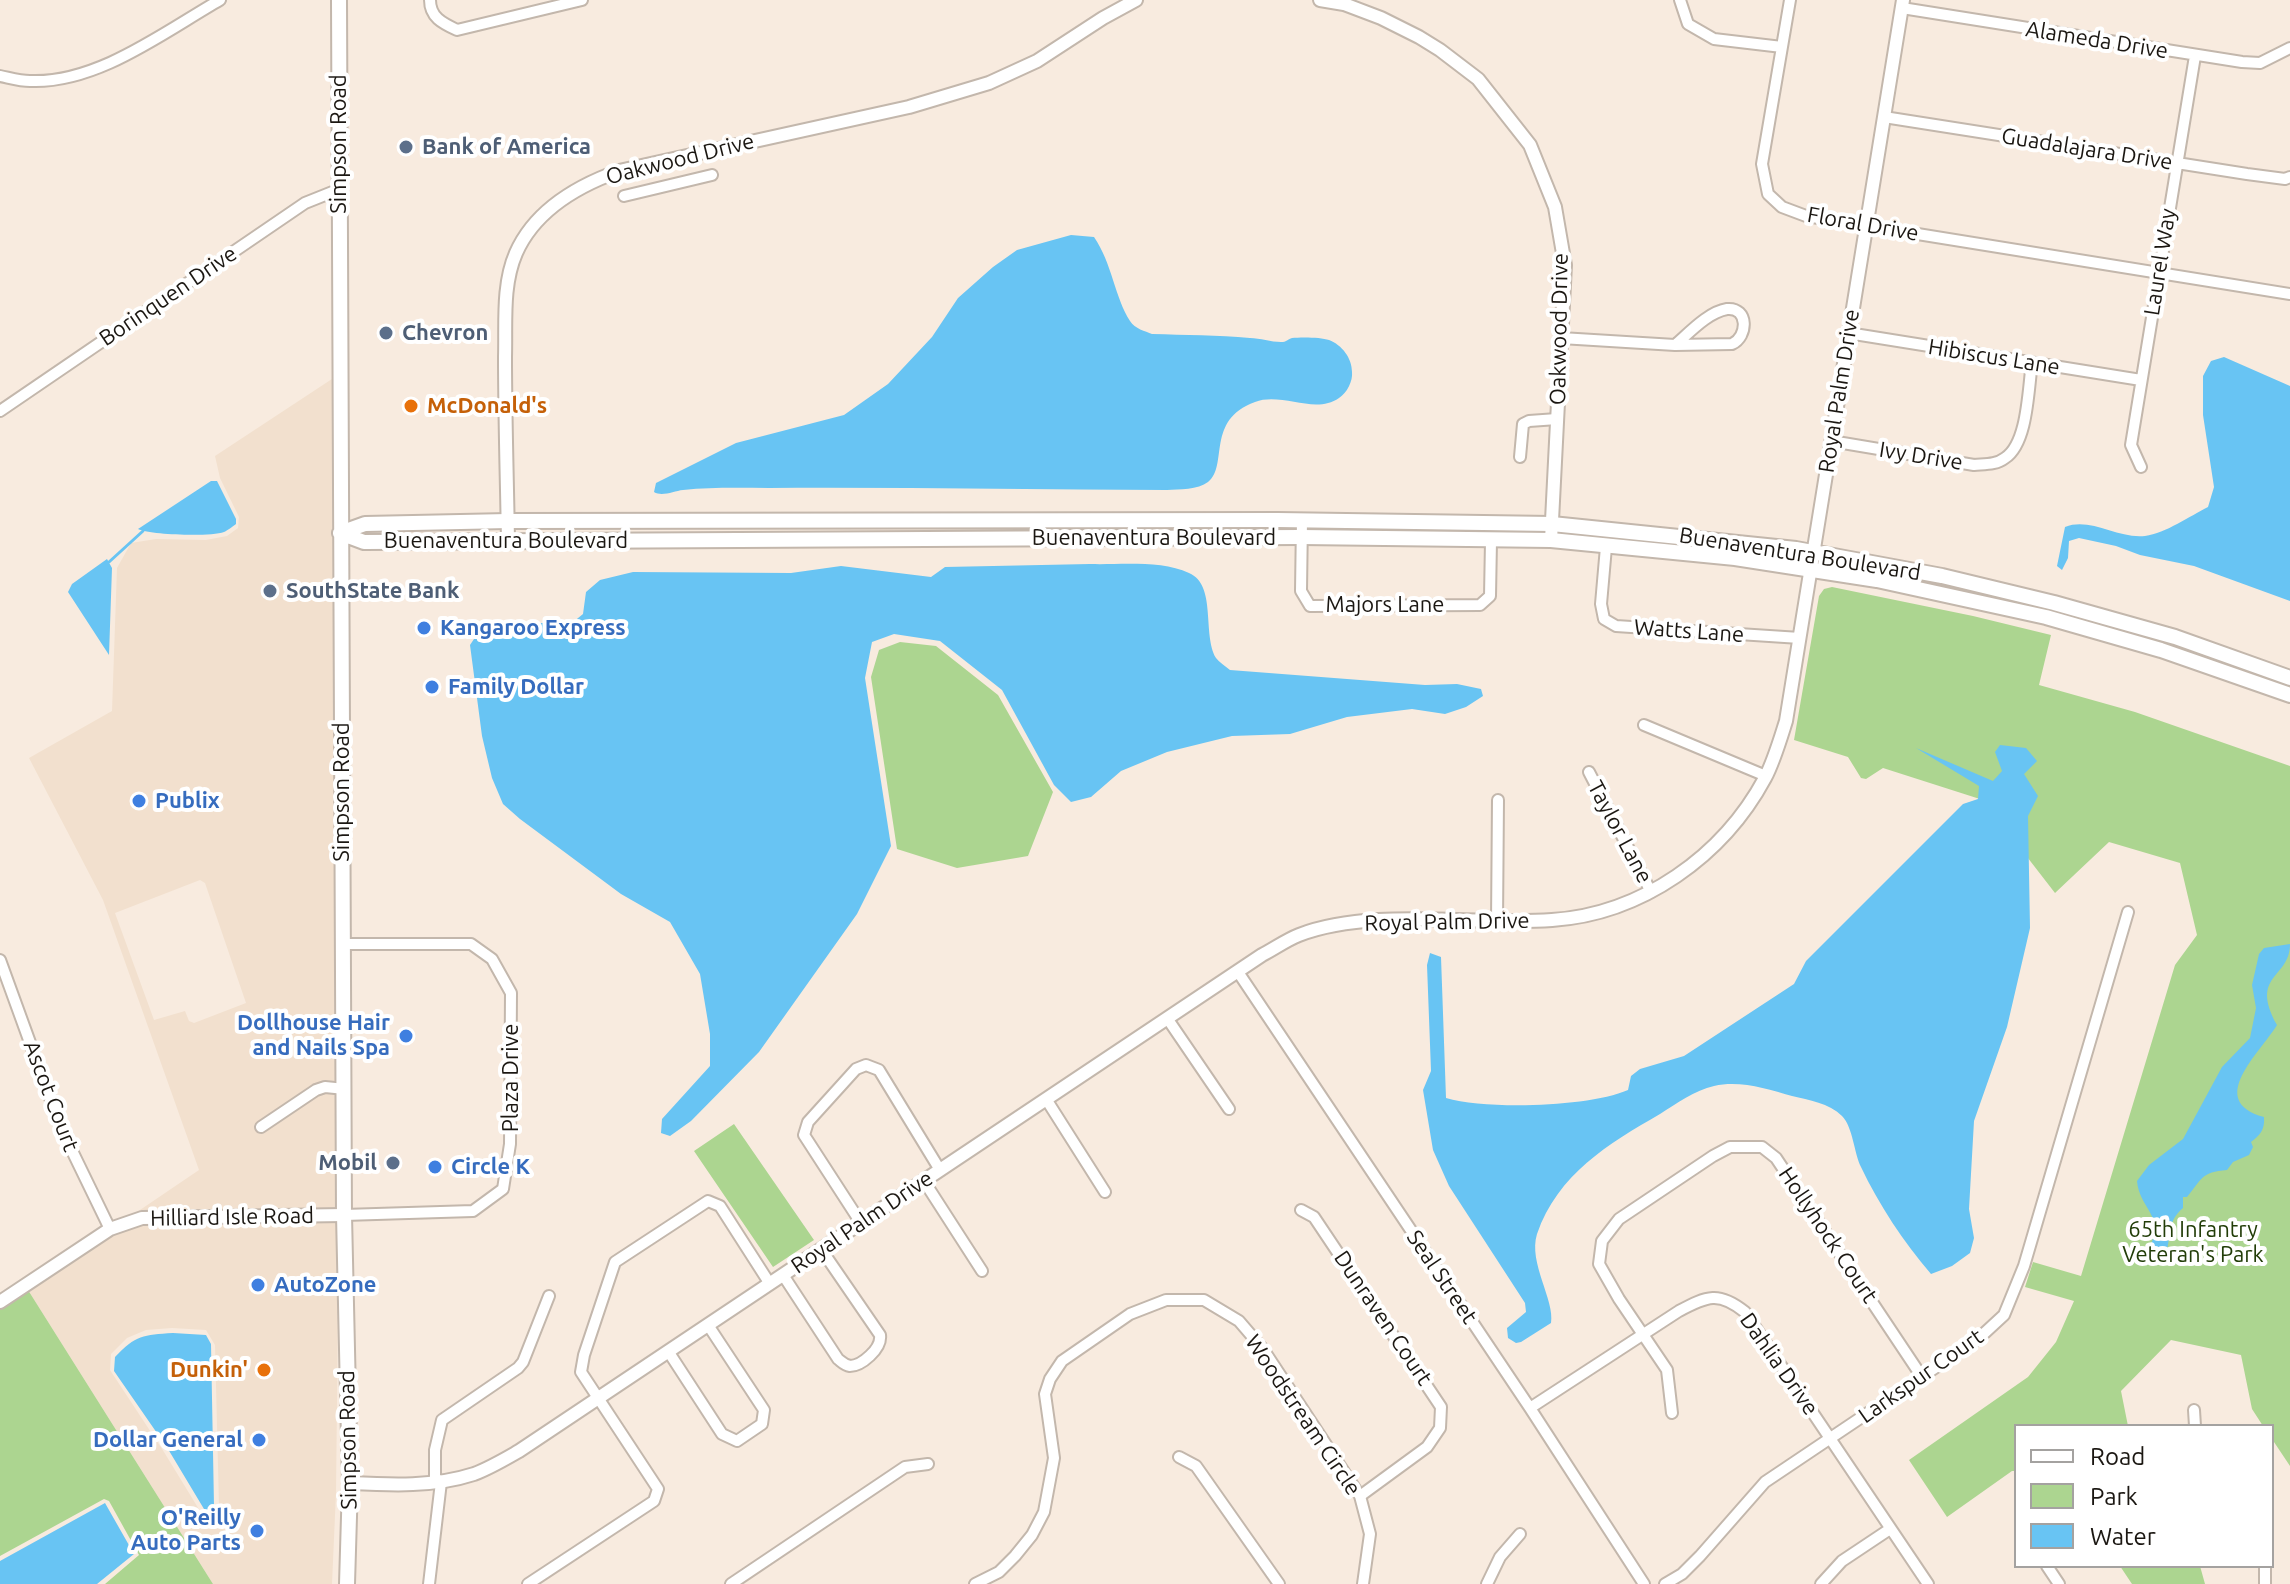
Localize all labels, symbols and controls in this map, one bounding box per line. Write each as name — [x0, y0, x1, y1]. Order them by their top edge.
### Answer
street label: Alameda Drive — [2024, 16, 2170, 64]
street label: Simpson Road — [326, 74, 352, 214]
street label: Guadalajara Drive — [1999, 122, 2175, 176]
street label: Oakwood Drive — [603, 128, 757, 190]
place label: Bank of America — [422, 134, 591, 160]
marker: Bank of America — [397, 138, 415, 156]
street label: Floral Drive — [1805, 201, 1921, 247]
street label: Laurel Way — [2139, 207, 2181, 317]
street label: Borinquen Drive — [94, 240, 242, 352]
street label: Oakwood Drive — [1544, 253, 1574, 405]
street label: Royal Palm Drive — [1813, 307, 1865, 475]
place label: Chevron — [402, 320, 488, 346]
marker: Chevron — [377, 324, 395, 342]
street label: Hibiscus Lane — [1926, 334, 2062, 380]
place label: McDonald's — [427, 393, 547, 419]
marker: McDonald's — [402, 397, 420, 415]
street label: Ivy Drive — [1877, 436, 1965, 476]
street label: Buenaventura Boulevard — [1677, 522, 1923, 586]
street label: Buenaventura Boulevard — [1032, 525, 1276, 551]
street label: Buenaventura Boulevard — [384, 528, 628, 554]
place label: SouthState Bank — [286, 578, 459, 604]
marker: SouthState Bank — [261, 582, 279, 600]
street label: Majors Lane — [1326, 592, 1444, 618]
street label: Watts Lane — [1633, 614, 1745, 648]
place label: Kangaroo Express — [440, 615, 626, 641]
marker: Kangaroo Express — [415, 619, 433, 637]
place label: Family Dollar — [448, 674, 584, 700]
marker: Family Dollar — [423, 678, 441, 696]
street label: Simpson Road — [329, 722, 355, 862]
street label: Taylor Lane — [1582, 776, 1658, 888]
place label: Publix — [155, 788, 220, 814]
marker: Publix — [130, 792, 148, 810]
street label: Royal Palm Drive — [1364, 907, 1530, 937]
place label: Dollhouse Hair and Nails Spa — [237, 1010, 390, 1062]
street label: Plaza Drive — [498, 1024, 524, 1132]
marker: Dollhouse Hair and Nails Spa — [397, 1027, 415, 1045]
street label: Ascot Court — [18, 1037, 84, 1155]
place label: Mobil — [318, 1150, 377, 1176]
marker: Mobil — [384, 1154, 402, 1172]
place label: Circle K — [451, 1154, 530, 1180]
marker: Circle K — [426, 1158, 444, 1176]
street label: Hollyhock Court — [1773, 1162, 1883, 1308]
street label: Royal Palm Drive — [786, 1165, 938, 1279]
street label: Hilliard Isle Road — [150, 1202, 314, 1232]
park label: 65th Infantry Veteran's Park — [2122, 1217, 2264, 1268]
street label: Seal Street — [1401, 1225, 1483, 1329]
street label: Dunraven Court — [1328, 1246, 1438, 1390]
place label: AutoZone — [274, 1272, 376, 1298]
marker: AutoZone — [249, 1276, 267, 1294]
street label: Dahlia Drive — [1734, 1308, 1824, 1420]
street label: Larkspur Court — [1854, 1323, 1988, 1429]
street label: Woodstream Circle — [1240, 1330, 1366, 1500]
place label: Dunkin' — [170, 1357, 248, 1383]
marker: Dunkin' — [255, 1361, 273, 1379]
street label: Simpson Road — [334, 1370, 362, 1510]
legend — [2014, 1424, 2274, 1568]
place label: Dollar General — [93, 1427, 243, 1453]
marker: Dollar General — [250, 1431, 268, 1449]
text: Road — [2090, 1443, 2145, 1470]
text: Park — [2090, 1483, 2138, 1510]
place label: O'Reilly Auto Parts — [131, 1505, 241, 1556]
marker: O'Reilly Auto Parts — [248, 1522, 266, 1540]
text: Water — [2090, 1523, 2156, 1550]

